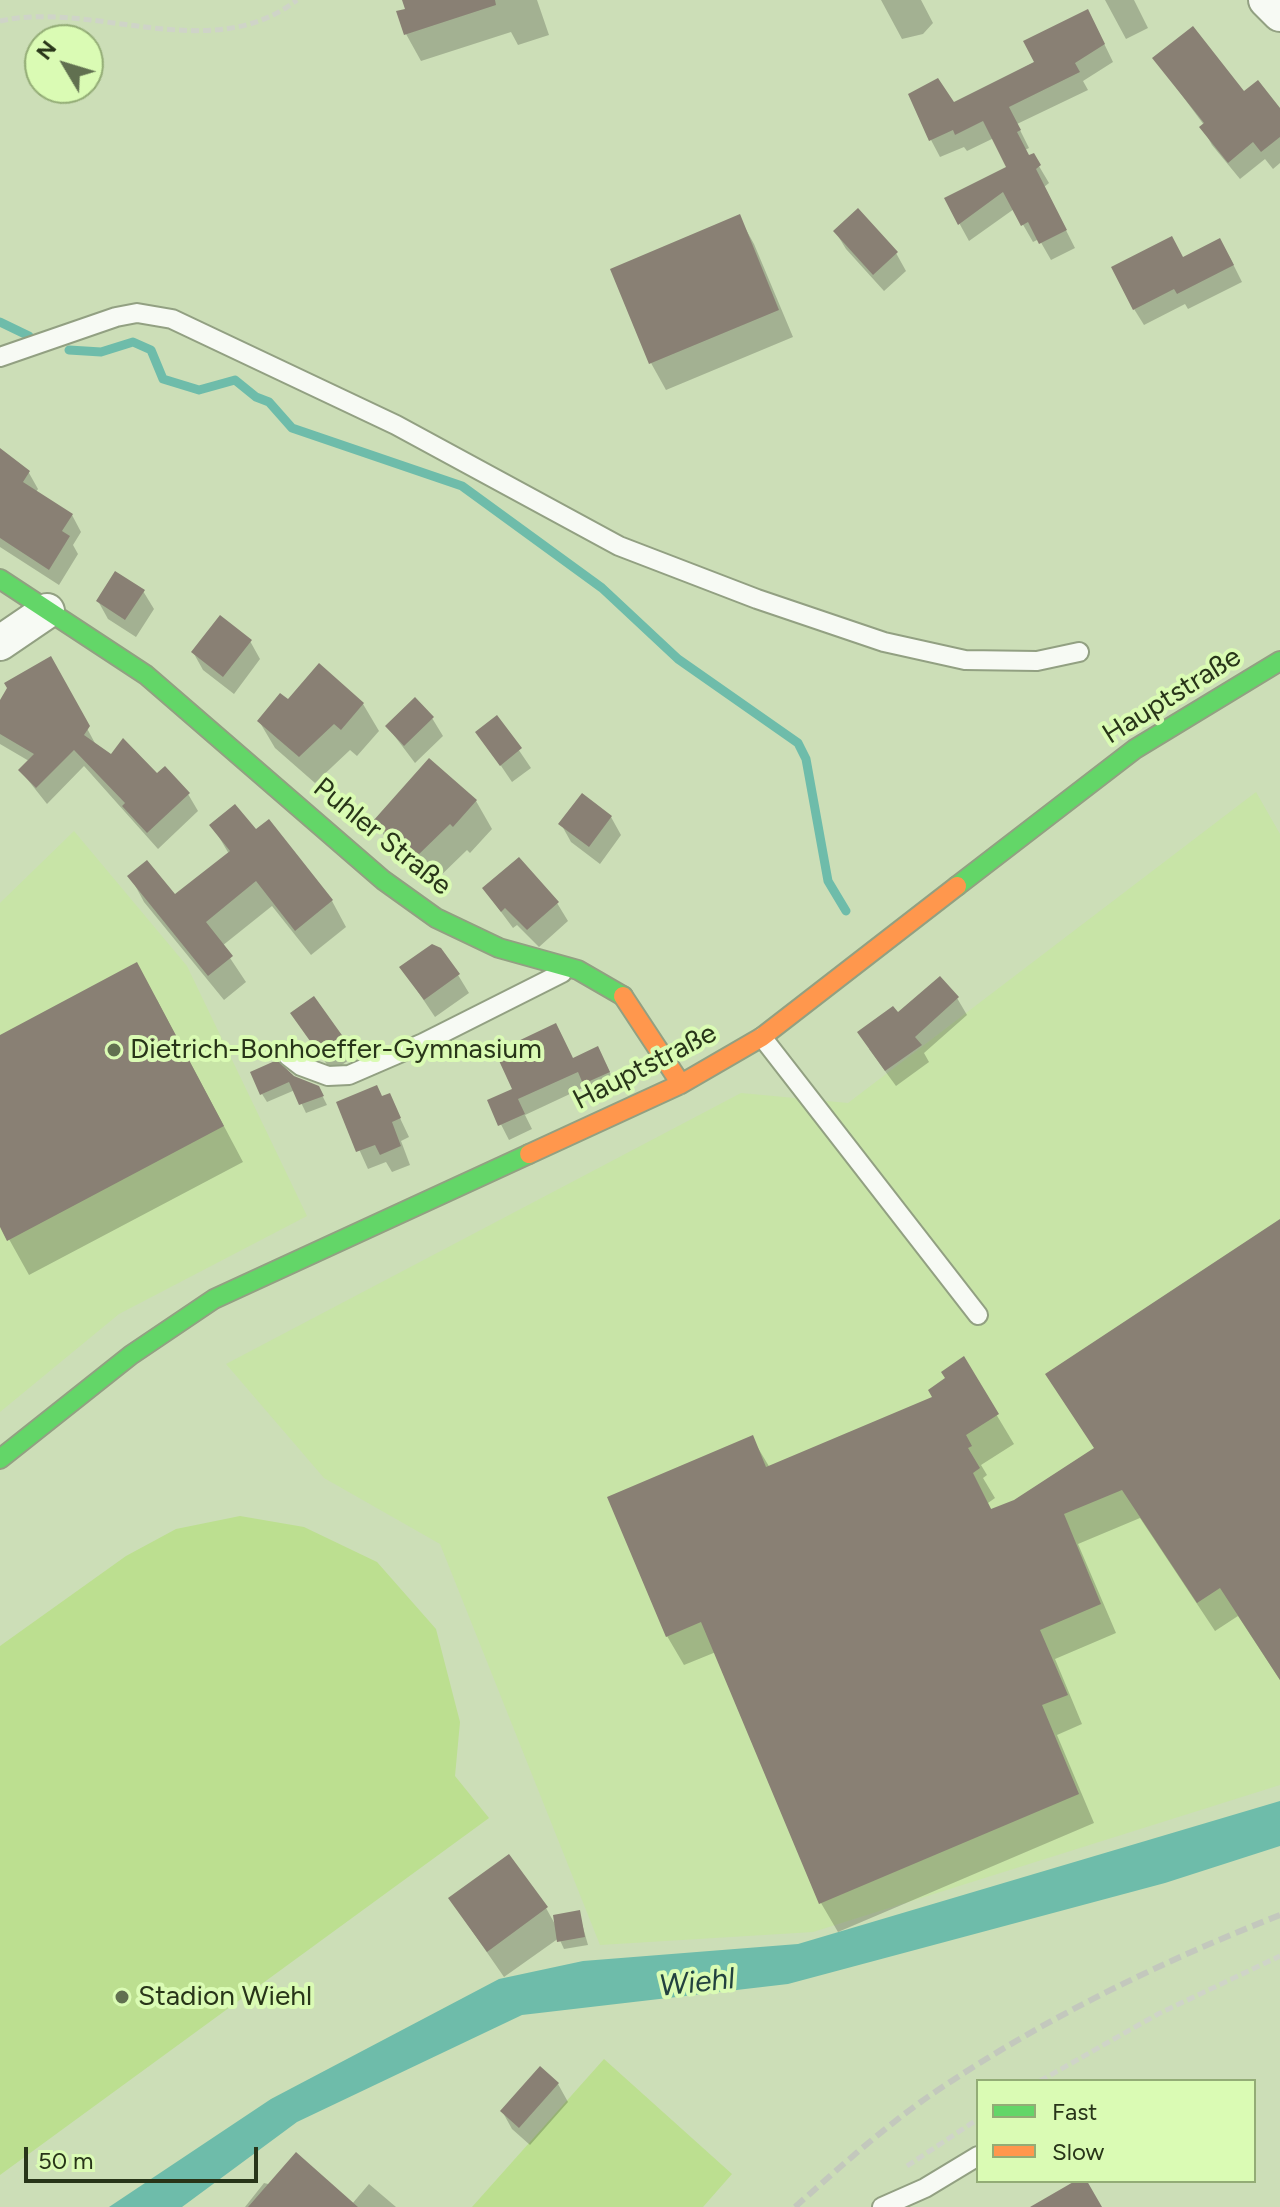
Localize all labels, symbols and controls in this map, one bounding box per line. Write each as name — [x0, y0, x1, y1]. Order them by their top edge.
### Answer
north arrow — [24, 24, 104, 104]
text: N — [30, 35, 62, 65]
street label: Hauptstraße — [1097, 640, 1247, 752]
street label: Puhler Straße — [306, 771, 458, 903]
street label: Hauptstraße — [568, 1017, 722, 1117]
place label: Dietrich-Bonhoeffer-Gymnasium — [130, 1033, 542, 1067]
marker: Dietrich-Bonhoeffer-Gymnasium — [105, 1041, 123, 1059]
water label: Wiehl — [658, 1961, 736, 2005]
place label: Stadion Wiehl — [138, 1980, 312, 2014]
marker: Stadion Wiehl — [113, 1988, 131, 2006]
legend — [976, 2079, 1256, 2183]
text: Fast — [1052, 2097, 1097, 2126]
scale bar — [28, 2131, 262, 2181]
text: Slow — [1052, 2137, 1104, 2166]
text: 50 m — [38, 2146, 94, 2175]

